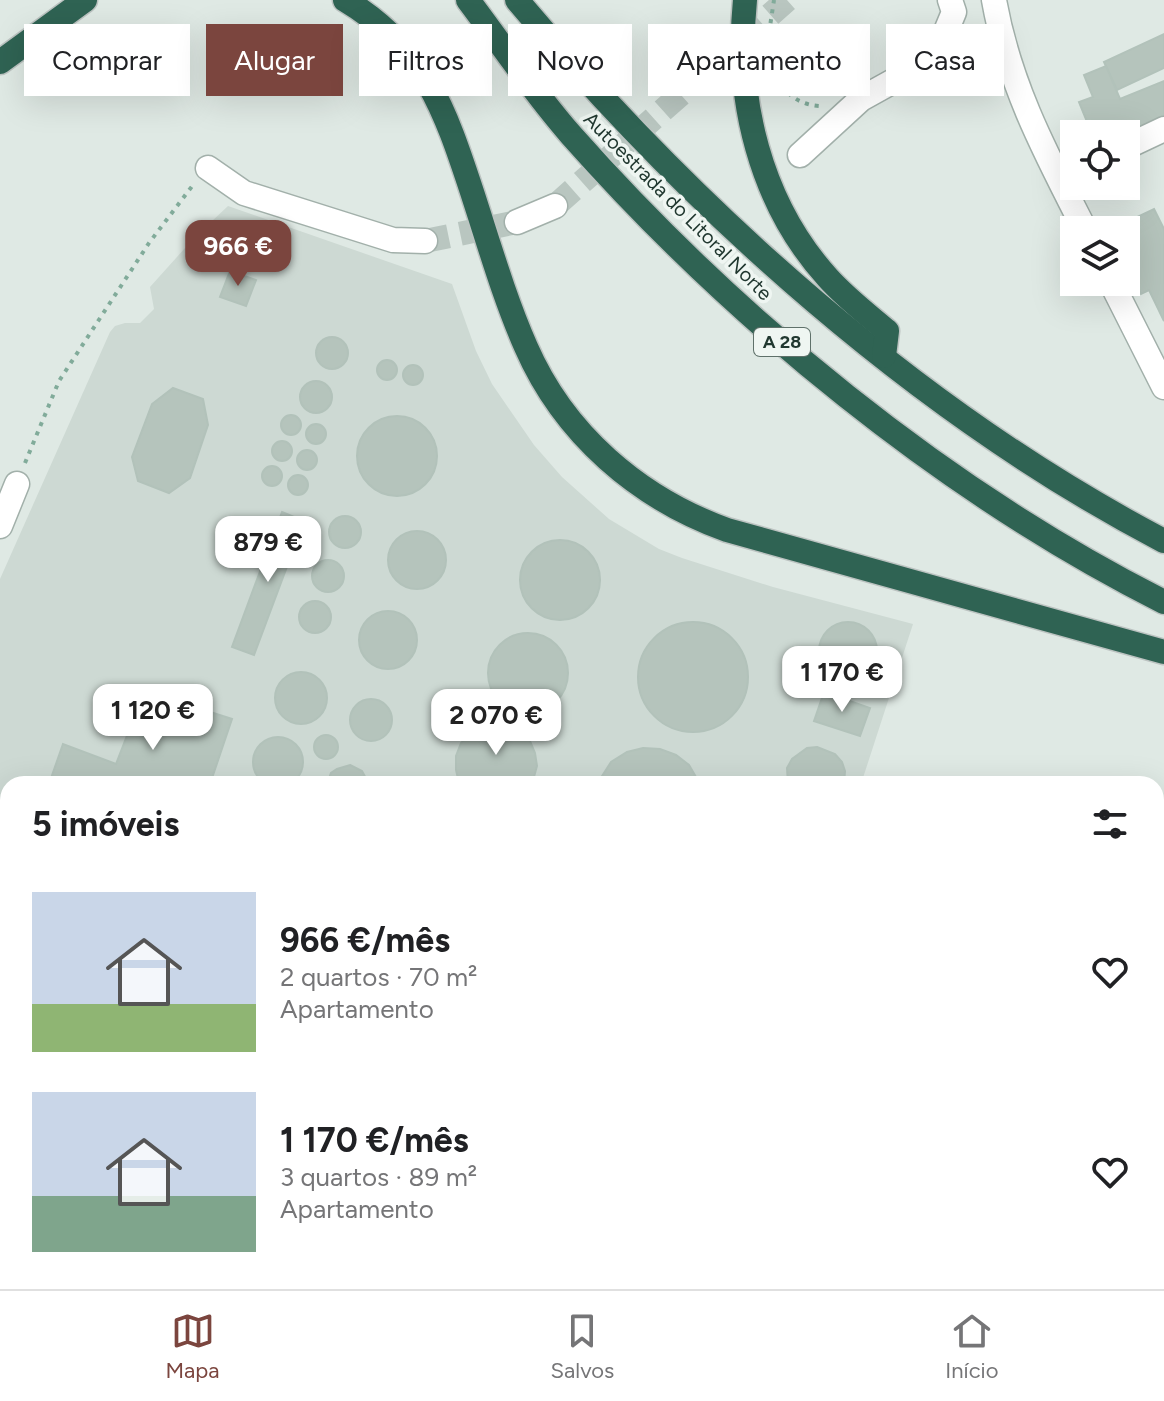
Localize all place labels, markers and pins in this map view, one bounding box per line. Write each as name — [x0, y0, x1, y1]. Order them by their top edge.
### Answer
pin: 966 € — [182, 220, 294, 288]
pin: 879 € — [212, 516, 324, 584]
pin: 1 170 € — [768, 646, 916, 714]
pin: 1 120 € — [79, 684, 227, 752]
pin: 2 070 € — [422, 689, 570, 757]

